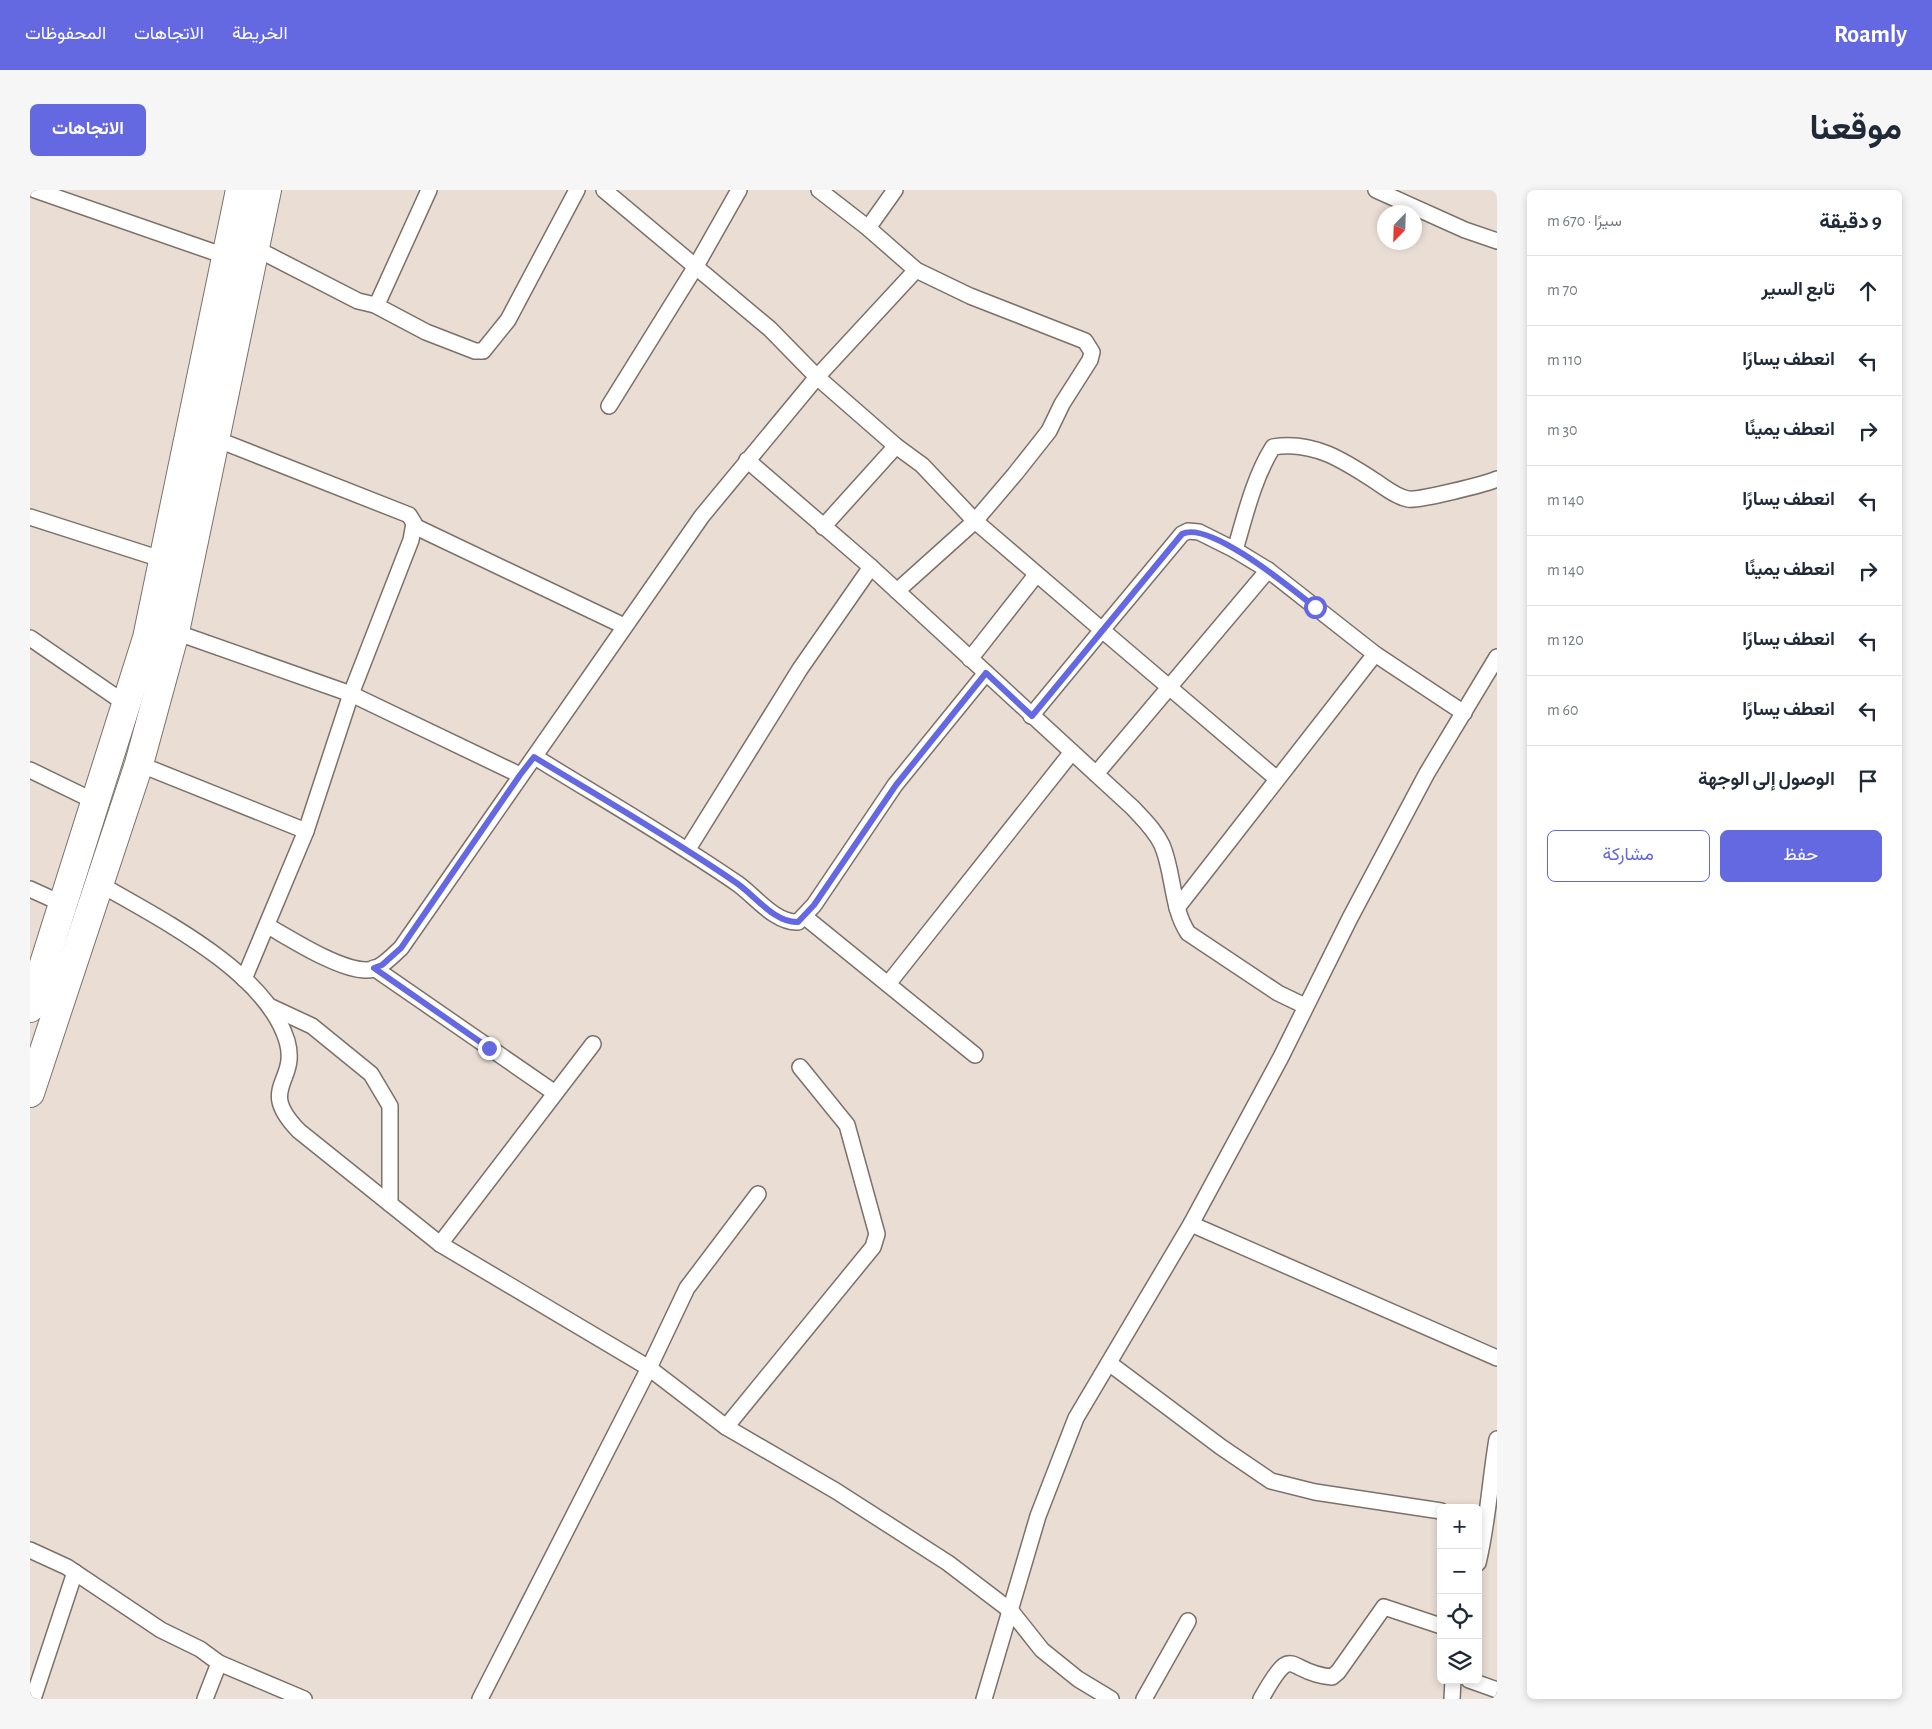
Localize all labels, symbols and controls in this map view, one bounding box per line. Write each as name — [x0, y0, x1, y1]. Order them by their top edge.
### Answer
text: Roamly — [1834, 23, 1907, 47]
text: المحفوظات — [25, 25, 106, 43]
text: الاتجاهات — [134, 25, 204, 43]
text: الخريطة — [232, 25, 288, 43]
button: الاتجاهات — [30, 104, 146, 156]
text: موقعنا — [1809, 111, 1902, 146]
north arrow — [1377, 205, 1422, 250]
text: 9 دقيقة — [1819, 211, 1882, 232]
text: سيرًا · 670 m — [1547, 213, 1622, 229]
icon: ahead — [1854, 277, 1882, 305]
text: تابع السير — [1761, 280, 1835, 299]
text: 70 m — [1547, 282, 1578, 298]
icon: left — [1854, 347, 1882, 375]
text: انعطف يسارًا — [1742, 350, 1835, 369]
text: 110 m — [1547, 352, 1582, 368]
icon: right — [1854, 417, 1882, 445]
text: انعطف يمينًا — [1745, 420, 1835, 439]
text: 30 m — [1547, 422, 1578, 438]
icon: left — [1854, 487, 1882, 515]
text: انعطف يسارًا — [1742, 490, 1835, 509]
text: 140 m — [1547, 492, 1584, 508]
icon: right — [1854, 557, 1882, 585]
text: انعطف يمينًا — [1745, 560, 1835, 579]
text: 140 m — [1547, 562, 1584, 578]
route start — [1304, 596, 1327, 619]
icon: left — [1854, 627, 1882, 655]
text: انعطف يسارًا — [1742, 630, 1835, 649]
text: 120 m — [1547, 632, 1584, 648]
icon: left — [1854, 697, 1882, 725]
text: انعطف يسارًا — [1742, 700, 1835, 719]
text: 60 m — [1547, 702, 1578, 718]
icon: arrive — [1854, 767, 1882, 795]
text: الوصول إلى الوجهة — [1698, 770, 1835, 789]
button: مشاركة — [1547, 830, 1710, 882]
button: حفظ — [1720, 830, 1882, 882]
route end — [478, 1037, 501, 1060]
map controls — [1437, 1504, 1482, 1684]
button: + — [1437, 1504, 1482, 1549]
button: − — [1437, 1549, 1482, 1594]
button: locate — [1437, 1594, 1482, 1639]
button: layers — [1437, 1639, 1482, 1684]

